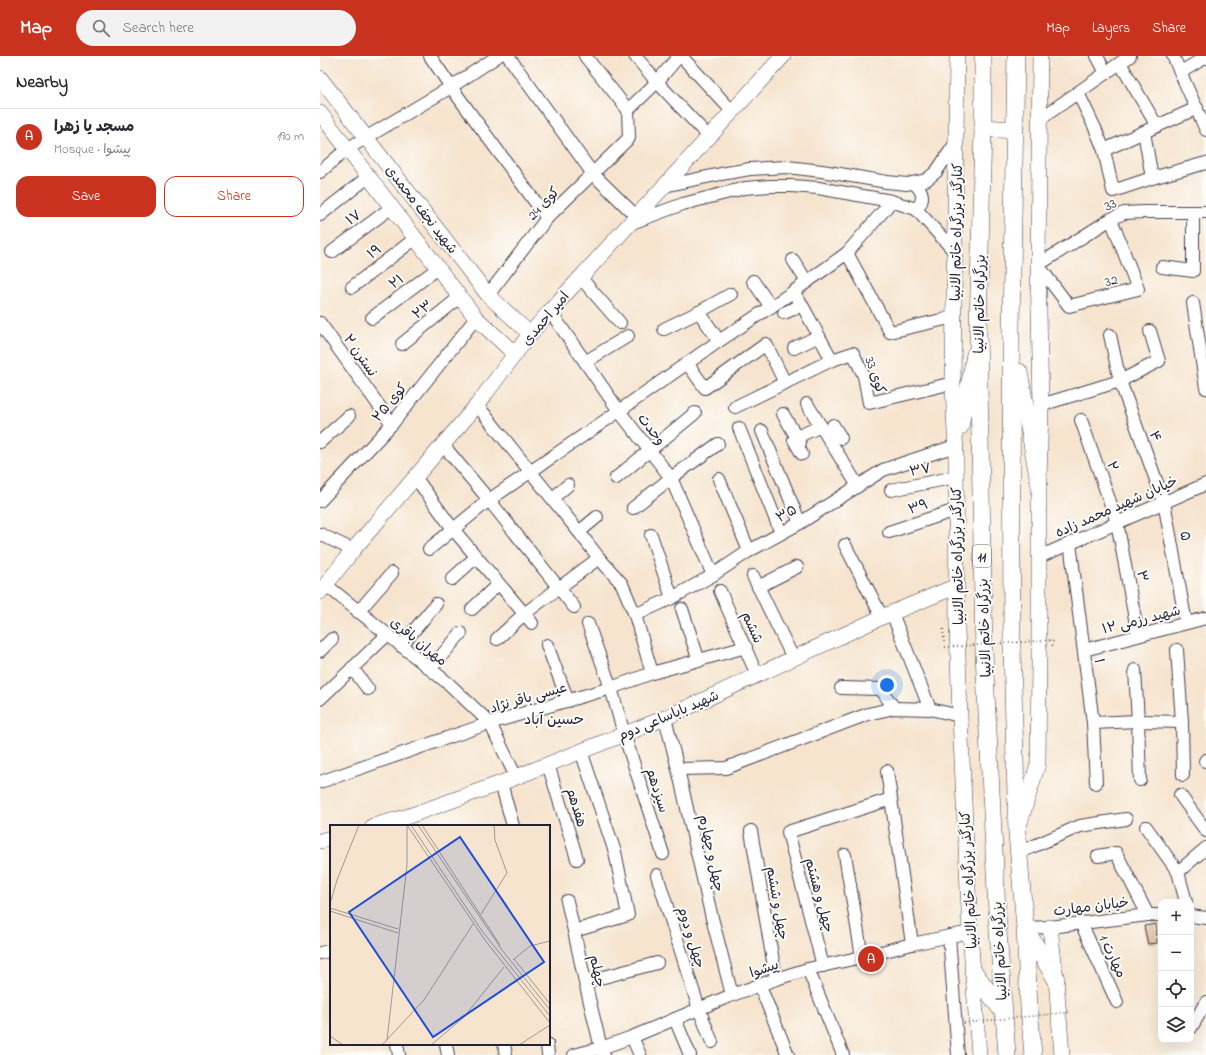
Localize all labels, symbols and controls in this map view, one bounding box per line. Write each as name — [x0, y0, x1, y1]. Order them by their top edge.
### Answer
search box — [76, 10, 356, 46]
text: Map — [20, 15, 52, 42]
icon: search — [90, 17, 112, 39]
text: Search here — [122, 17, 194, 39]
text: Map — [1046, 18, 1070, 39]
text: Layers — [1092, 18, 1130, 39]
text: Share — [1152, 18, 1186, 39]
text: Nearby — [16, 70, 68, 95]
text: مسجد یا زهرا — [54, 116, 134, 138]
text: A — [25, 127, 33, 146]
text: 190 m — [277, 127, 304, 146]
text: Mosque · پیشوا — [54, 140, 131, 159]
street label: شهید نجف محمدی — [379, 161, 462, 259]
street label: کنارگذر بزرگراه خاتم الانبیا — [946, 163, 969, 301]
button: Save — [16, 176, 156, 217]
button: Share — [164, 176, 304, 217]
street label: کوی 24 — [523, 183, 565, 226]
street label: 33 — [1101, 193, 1120, 217]
street label: ۱۷ — [342, 205, 366, 231]
street label: ۱۹ — [363, 240, 387, 265]
street label: بزرگراه خاتم الانبیا — [969, 254, 992, 354]
street label: ۲۱ — [385, 269, 409, 295]
street label: 32 — [1103, 270, 1120, 293]
street label: امیر احمدی — [517, 287, 575, 351]
street label: ۲۳ — [408, 295, 438, 325]
street label: نسترن ۲ — [337, 330, 382, 381]
street label: کوی 33 — [858, 354, 891, 397]
street label: کوی ۲۵ — [367, 379, 413, 427]
street label: وحدت — [632, 409, 670, 450]
street label: ۴ — [1143, 428, 1166, 445]
street label: ۳۷ — [908, 458, 933, 483]
street label: ۲ — [1100, 458, 1123, 475]
street label: خیابان شهید محمد زاده — [1052, 471, 1181, 544]
street label: کنارگذر بزرگراه خاتم الانبیا — [947, 487, 970, 625]
street label: ۳۹ — [906, 494, 931, 521]
street label: ۳۵ — [772, 500, 801, 529]
street label: ۵ — [1173, 530, 1196, 543]
road number: 11 — [973, 545, 991, 567]
street label: ۳ — [1130, 569, 1153, 584]
street label: بزرگراه خاتم الانبیا — [973, 578, 998, 678]
street label: شهید رزمی ۱۲ — [1100, 601, 1183, 640]
street label: ششم — [735, 608, 768, 647]
street label: مهران باقری — [385, 613, 451, 672]
street label: ۱ — [1088, 657, 1109, 665]
your location — [877, 675, 897, 695]
street label: عیسی باقر نژاد — [487, 677, 570, 719]
street label: شهید باباساعی دوم — [615, 686, 722, 747]
district label: حسین آباد — [524, 709, 584, 731]
street label: سیزدهم — [639, 765, 674, 816]
street label: هفدهم — [560, 785, 592, 830]
street label: کنارگذر بزرگراه خاتم الانبیا — [955, 810, 984, 950]
street label: چهل و چهارم — [692, 813, 729, 894]
inset map — [330, 825, 550, 1045]
street label: چهل و هشتم — [798, 856, 839, 935]
street label: چهل و ششم — [760, 865, 793, 942]
street label: خیابان مهارت — [1052, 892, 1130, 923]
map controls — [1158, 899, 1194, 1043]
button: + — [1158, 899, 1194, 935]
street label: بزرگراه خاتم الانبیا — [987, 901, 1014, 1001]
street label: چهل و دوم — [671, 904, 710, 971]
street label: مهارت 1 — [1092, 931, 1131, 982]
button: − — [1158, 935, 1194, 971]
pin: A — [858, 944, 884, 974]
street label: چهلم — [583, 953, 610, 989]
street label: پیشوا — [747, 955, 782, 984]
button: locate — [1158, 971, 1194, 1007]
button: layers — [1158, 1007, 1194, 1043]

